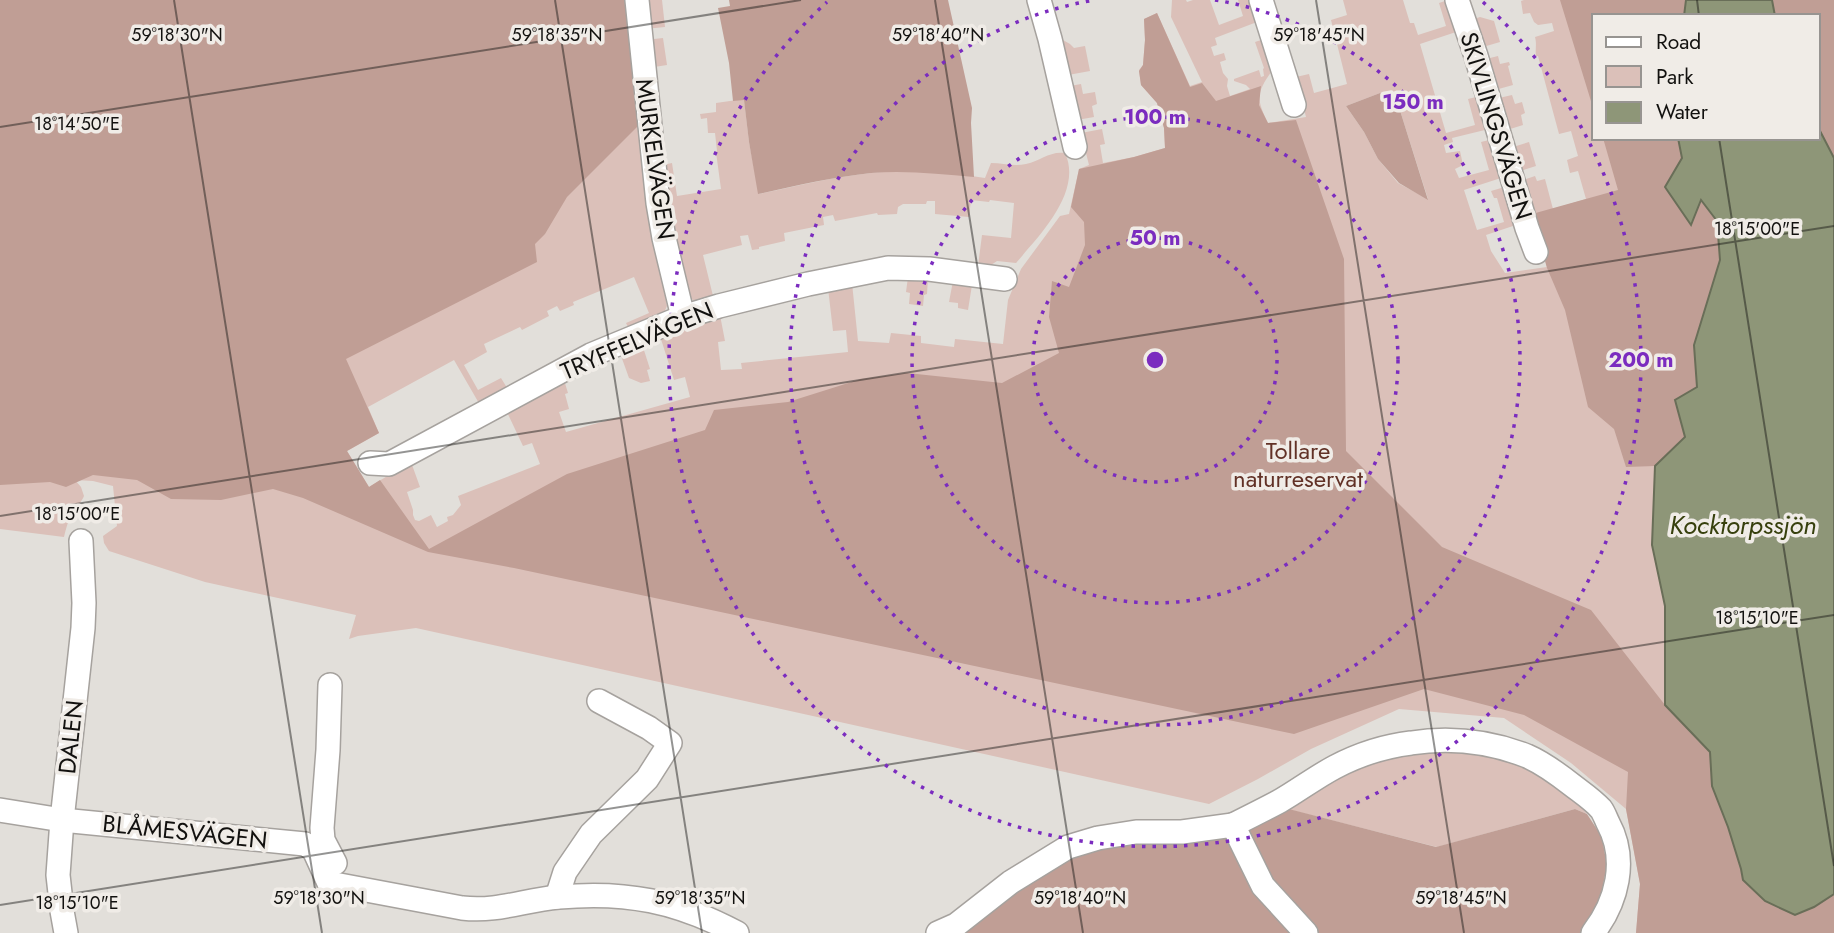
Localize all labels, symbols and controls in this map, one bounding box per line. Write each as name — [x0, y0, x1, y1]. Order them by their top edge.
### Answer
legend — [1592, 14, 1820, 140]
text: 59°18'30"N — [131, 22, 223, 48]
text: 59°18'35"N — [512, 22, 602, 48]
text: 59°18'40"N — [892, 22, 984, 48]
text: 59°18'45"N — [1273, 22, 1365, 48]
text: Road — [1656, 27, 1701, 57]
street label: SKIVLINGSVÄGEN — [1451, 28, 1542, 224]
text: Park — [1656, 62, 1694, 92]
street label: MURKELVÄGEN — [627, 76, 684, 242]
text: 150 m — [1382, 87, 1444, 117]
text: Water — [1656, 97, 1709, 127]
text: 100 m — [1124, 102, 1186, 132]
text: 18°14'50"E — [34, 111, 120, 137]
text: 18°15'00"E — [1714, 216, 1800, 242]
text: 50 m — [1130, 223, 1180, 253]
street label: TRYFFELVÄGEN — [555, 293, 718, 388]
text: 200 m — [1608, 345, 1674, 375]
centre of rings — [1143, 348, 1167, 372]
park label: Tollare naturreservat — [1233, 433, 1363, 496]
text: 18°15'00"E — [34, 501, 120, 527]
water label: Kocktorpssjön — [1670, 506, 1816, 544]
text: 18°15'10"E — [1715, 605, 1799, 631]
street label: DALEN — [49, 698, 92, 776]
street label: BLÅMESVÄGEN — [101, 805, 269, 858]
text: 59°18'30"N — [273, 885, 365, 911]
text: 59°18'35"N — [655, 885, 745, 911]
text: 59°18'40"N — [1034, 885, 1126, 911]
text: 59°18'45"N — [1415, 885, 1507, 911]
text: 18°15'10"E — [35, 890, 119, 916]

